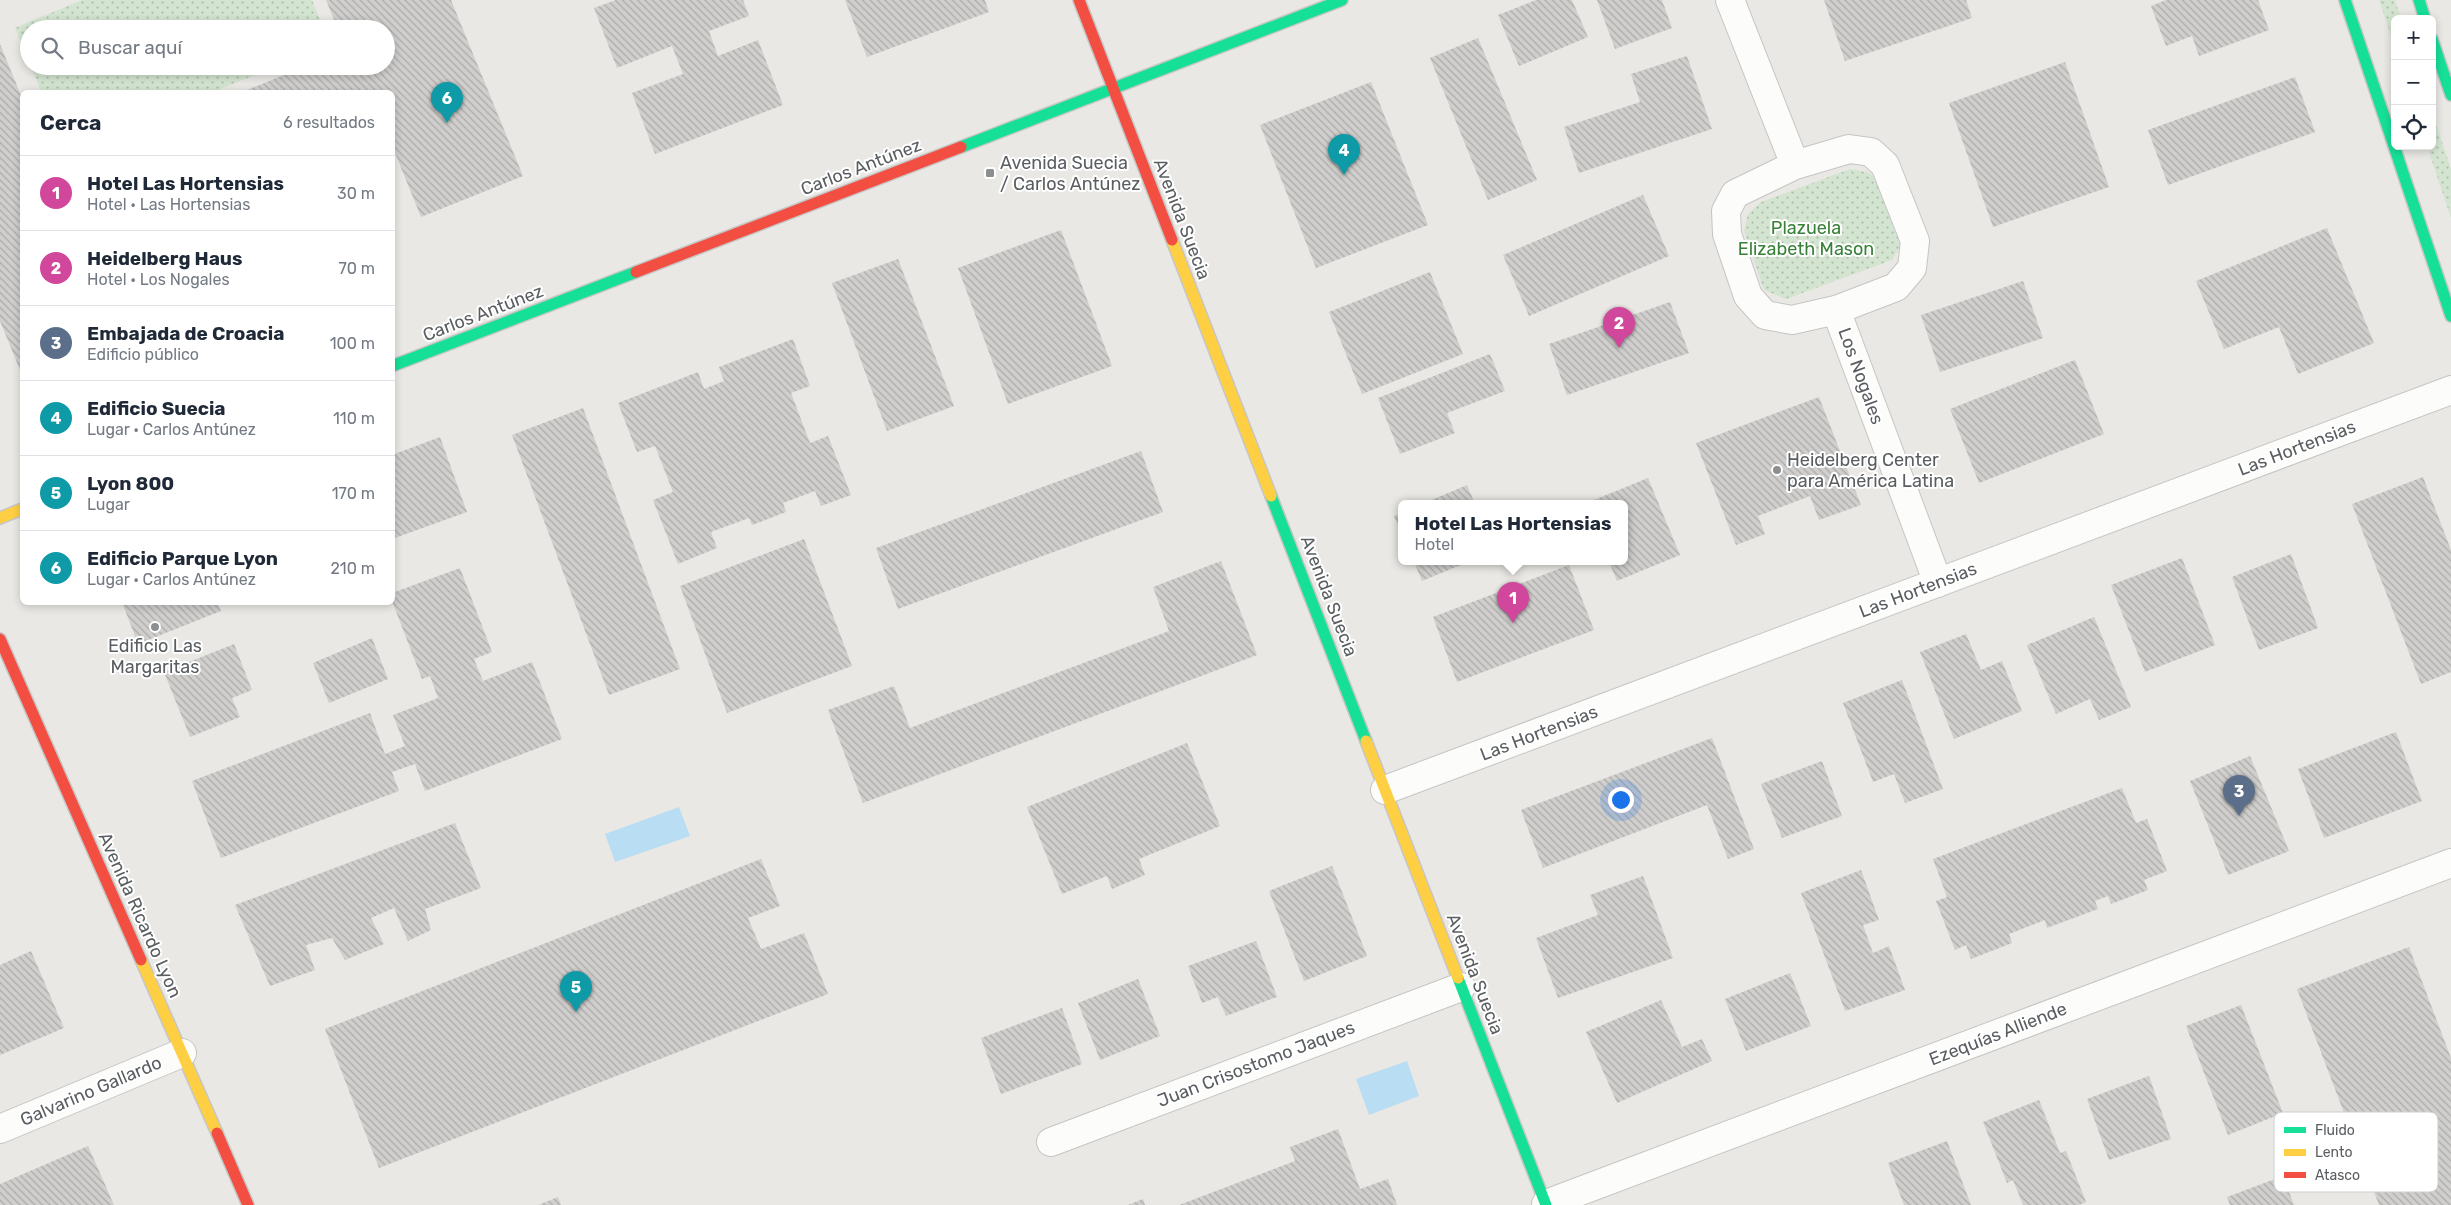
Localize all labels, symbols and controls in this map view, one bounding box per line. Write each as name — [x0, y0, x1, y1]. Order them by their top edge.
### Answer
map controls — [2391, 15, 2436, 150]
button: + — [2391, 15, 2436, 60]
search box — [20, 20, 395, 75]
icon: search — [38, 34, 66, 62]
text: Buscar aquí — [78, 36, 182, 59]
button: − — [2391, 60, 2436, 105]
pin: 6 — [431, 82, 463, 123]
button: locate — [2391, 105, 2436, 150]
text: Cerca — [40, 110, 101, 135]
text: 6 resultados — [283, 113, 375, 132]
street label: Carlos Antúnez — [798, 134, 924, 200]
pin: 4 — [1328, 134, 1360, 175]
place label: Avenida Suecia / Carlos Antúnez — [1000, 152, 1141, 195]
street label: Avenida Suecia — [1149, 155, 1215, 283]
marker: Avenida Suecia / Carlos Antúnez — [984, 167, 996, 179]
text: Hotel Las Hortensias — [87, 172, 284, 195]
text: 1 — [52, 184, 60, 203]
text: 30 m — [337, 184, 375, 203]
text: Hotel · Las Hortensias — [87, 195, 250, 214]
park label: Plazuela Elizabeth Mason — [1738, 217, 1874, 260]
text: Heidelberg Haus — [87, 247, 243, 270]
text: 2 — [51, 259, 61, 278]
text: 70 m — [338, 259, 375, 278]
text: Hotel · Los Nogales — [87, 270, 230, 289]
street label: Carlos Antúnez — [420, 280, 546, 346]
pin: 2 — [1603, 307, 1635, 348]
text: Embajada de Croacia — [87, 322, 284, 345]
street label: Los Nogales — [1833, 325, 1889, 427]
text: 3 — [51, 334, 61, 353]
text: 100 m — [330, 334, 375, 353]
text: Edificio público — [87, 345, 199, 364]
text: Edificio Suecia — [87, 397, 226, 420]
text: 4 — [51, 409, 61, 428]
text: 110 m — [333, 409, 375, 428]
street label: Las Hortensias — [2235, 415, 2359, 481]
text: Lugar · Carlos Antúnez — [87, 420, 256, 439]
place label: Heidelberg Center para América Latina — [1787, 449, 1954, 492]
marker: Heidelberg Center para América Latina — [1771, 464, 1783, 476]
text: Lyon 800 — [87, 472, 174, 495]
text: 5 — [51, 484, 61, 503]
text: 170 m — [332, 484, 375, 503]
text: Lugar — [87, 495, 130, 514]
popup — [1398, 500, 1628, 565]
text: Hotel Las Hortensias — [1415, 512, 1611, 535]
street label: Avenida Suecia — [1296, 532, 1362, 660]
text: Hotel — [1415, 535, 1454, 554]
text: Edificio Parque Lyon — [87, 547, 278, 570]
street label: Las Hortensias — [1856, 557, 1980, 623]
text: 6 — [51, 559, 61, 578]
text: 210 m — [330, 559, 375, 578]
text: Lugar · Carlos Antúnez — [87, 570, 256, 589]
pin: 1 — [1497, 582, 1529, 623]
marker: Edificio Las Margaritas — [149, 621, 161, 633]
place label: Edificio Las Margaritas — [108, 635, 202, 678]
street label: Las Hortensias — [1477, 700, 1601, 766]
pin: 3 — [2223, 775, 2255, 816]
your location — [1608, 787, 1634, 813]
street label: Avenida Ricardo Lyon — [94, 829, 186, 1001]
street label: Avenida Suecia — [1442, 910, 1508, 1038]
pin: 5 — [560, 971, 592, 1012]
street label: Ezequías Alliende — [1926, 998, 2070, 1070]
street label: Juan Crisostomo Jaques — [1154, 1016, 1358, 1112]
street label: Galvarino Gallardo — [17, 1051, 165, 1131]
legend — [2274, 1112, 2438, 1192]
text: Fluido — [2315, 1122, 2355, 1139]
text: Lento — [2315, 1144, 2352, 1161]
text: Atasco — [2315, 1167, 2360, 1184]

